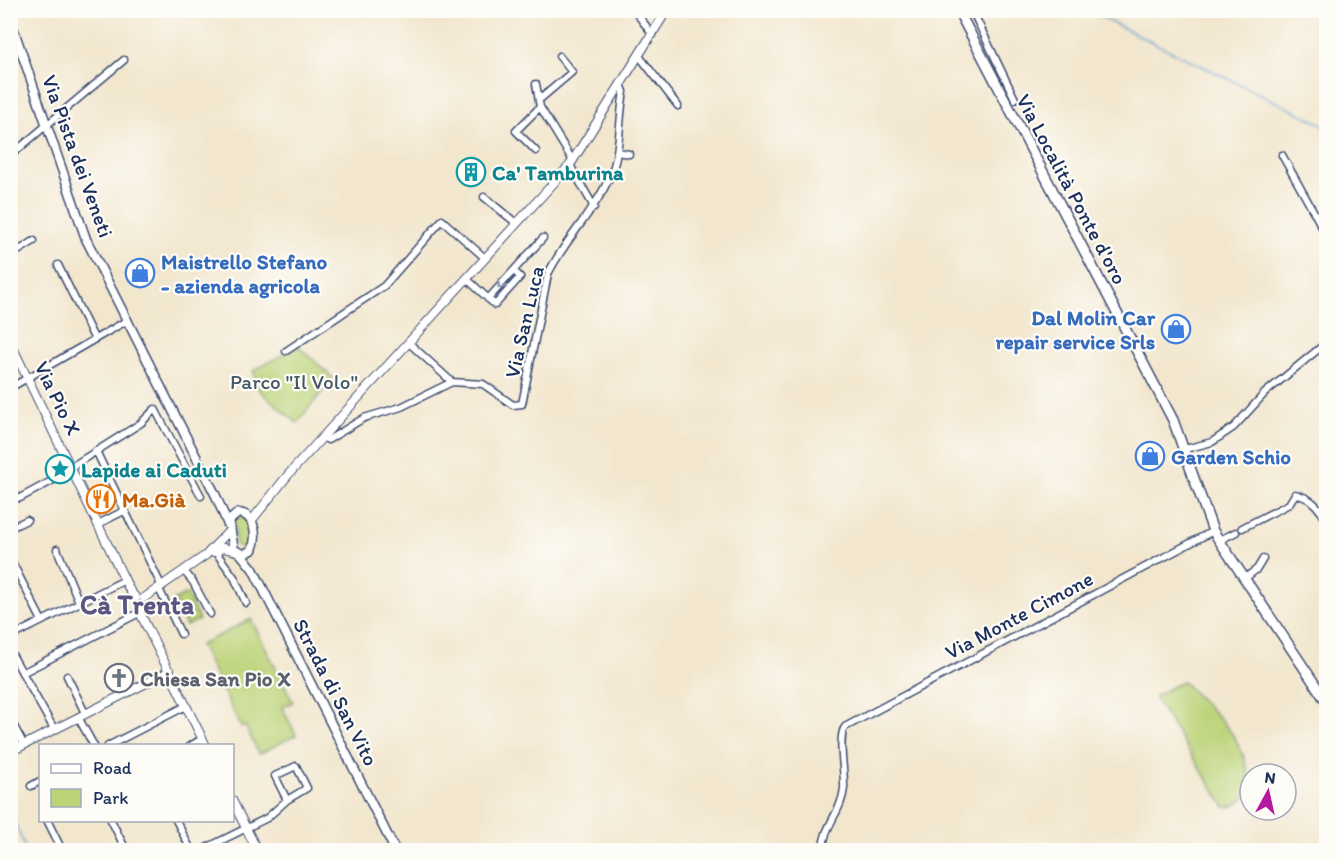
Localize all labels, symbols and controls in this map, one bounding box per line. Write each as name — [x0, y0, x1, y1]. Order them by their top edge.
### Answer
street label: Via Pista dei Veneti — [37, 71, 119, 241]
street label: Via Località Ponte d'oro — [1011, 90, 1133, 288]
building icon: Ca' Tamburina — [455, 156, 487, 188]
place label: Ca' Tamburina — [492, 160, 624, 185]
place label: Maistrello Stefano - azienda agricola — [161, 249, 328, 299]
shop icon: Maistrello Stefano - azienda agricola — [124, 257, 156, 289]
street label: Via San Luca — [499, 264, 549, 380]
one-way arrow — [497, 278, 508, 289]
place label: Dal Molin Car repair service Srls — [995, 305, 1156, 355]
shop icon: Dal Molin Car repair service Srls — [1160, 313, 1192, 345]
street label: Via Pio X — [29, 357, 87, 440]
park label: Parco "Il Volo" — [230, 369, 358, 394]
shop icon: Garden Schio — [1134, 440, 1166, 472]
place label: Garden Schio — [1171, 444, 1291, 469]
place icon: Lapide ai Caduti — [44, 453, 76, 485]
place label: Lapide ai Caduti — [81, 457, 227, 483]
restaurant icon: Ma.Già — [85, 483, 117, 515]
place label: Ma.Già — [122, 487, 186, 512]
street label: Via Monte Cimone — [941, 565, 1097, 665]
district label: Cà Trenta — [80, 588, 195, 621]
street label: Strada di San Vito — [288, 614, 384, 770]
church icon: Chiesa San Pio X — [103, 662, 135, 694]
place label: Chiesa San Pio X — [140, 666, 291, 691]
legend — [39, 744, 234, 822]
text: Road — [93, 757, 132, 779]
north arrow — [1238, 762, 1298, 822]
text: N — [1263, 767, 1277, 788]
text: Park — [93, 787, 128, 809]

